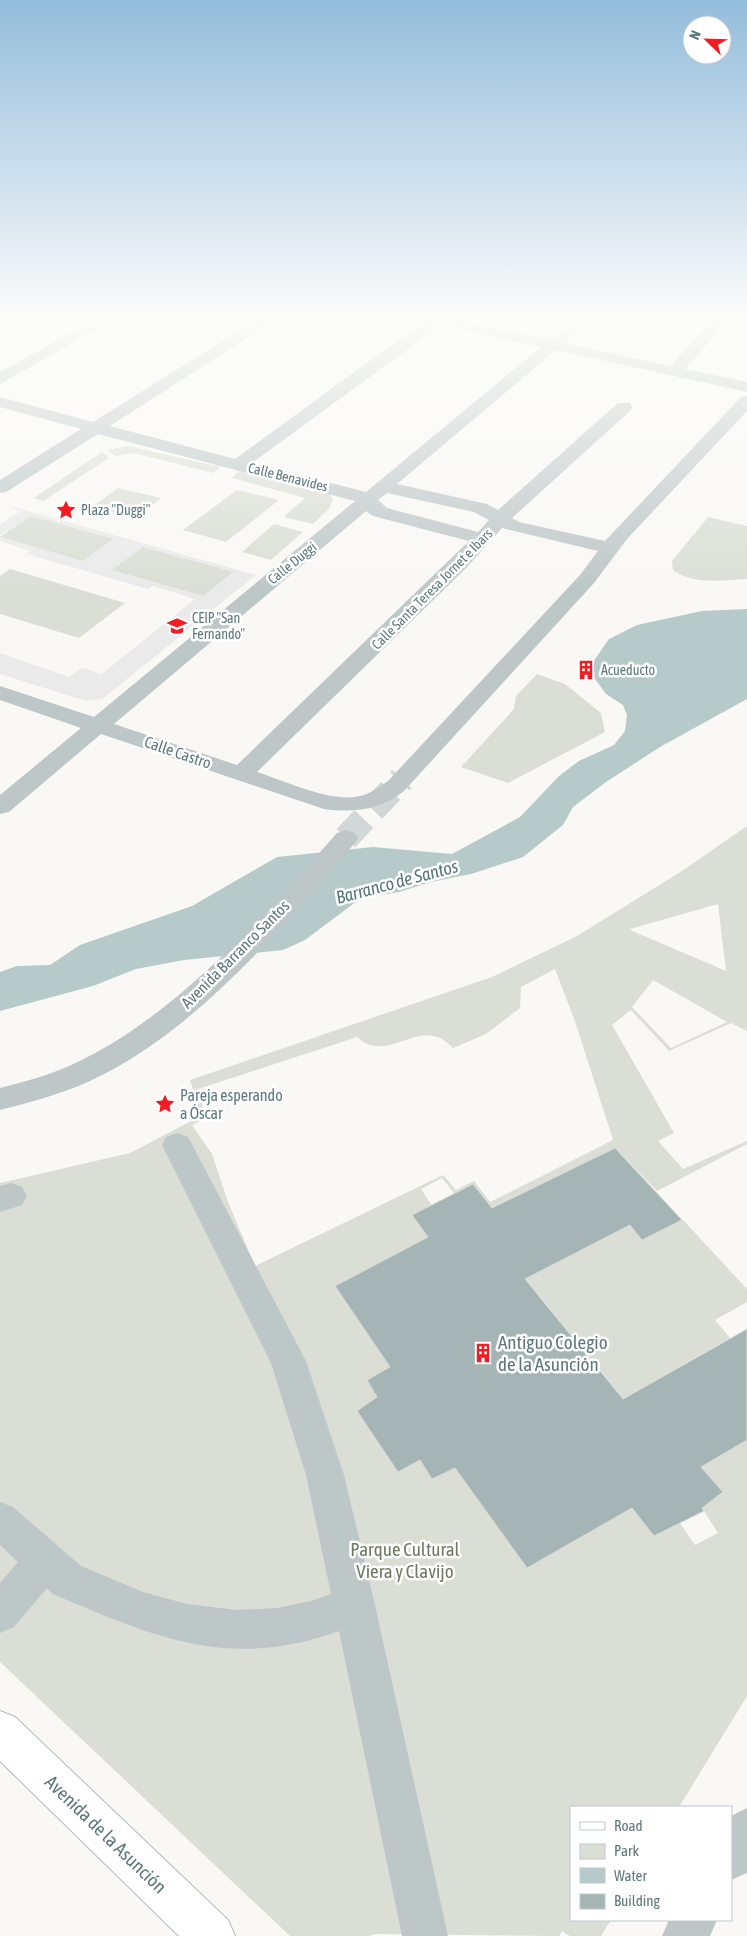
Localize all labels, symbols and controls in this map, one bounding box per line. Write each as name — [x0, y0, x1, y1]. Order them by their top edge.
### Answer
north arrow — [682, 15, 732, 65]
text: N — [686, 28, 704, 42]
street label: Calle Benavides — [246, 459, 330, 495]
place icon: Plaza "Duggi" — [55, 499, 77, 521]
place label: Plaza "Duggi" — [81, 502, 151, 518]
street label: Calle Santa Teresa Jornet e Ibars — [368, 525, 496, 653]
street label: Calle Duggi — [264, 539, 320, 587]
place label: CEIP "San Fernando" — [192, 610, 246, 642]
school or university icon: CEIP "San Fernando" — [166, 615, 188, 637]
building icon: Acueducto — [575, 659, 597, 681]
place label: Acueducto — [601, 662, 655, 678]
street label: Calle Castro — [142, 732, 214, 772]
water label: Barranco de Santos — [334, 855, 460, 908]
street label: Avenida Barranco Santos — [177, 896, 293, 1012]
place label: Pareja esperando a Óscar — [180, 1086, 283, 1122]
place icon: Pareja esperando a Óscar — [154, 1093, 176, 1115]
place label: Antiguo Colegio de la Asunción — [498, 1331, 608, 1375]
building icon: Antiguo Colegio de la Asunción — [472, 1342, 494, 1364]
park label: Parque Cultural Viera y Clavijo — [350, 1538, 460, 1582]
street label: Avenida de la Asunción — [41, 1770, 171, 1898]
legend — [570, 1806, 732, 1921]
text: Road — [614, 1817, 643, 1834]
text: Park — [614, 1842, 639, 1859]
text: Water — [614, 1867, 647, 1884]
text: Building — [614, 1892, 660, 1909]

